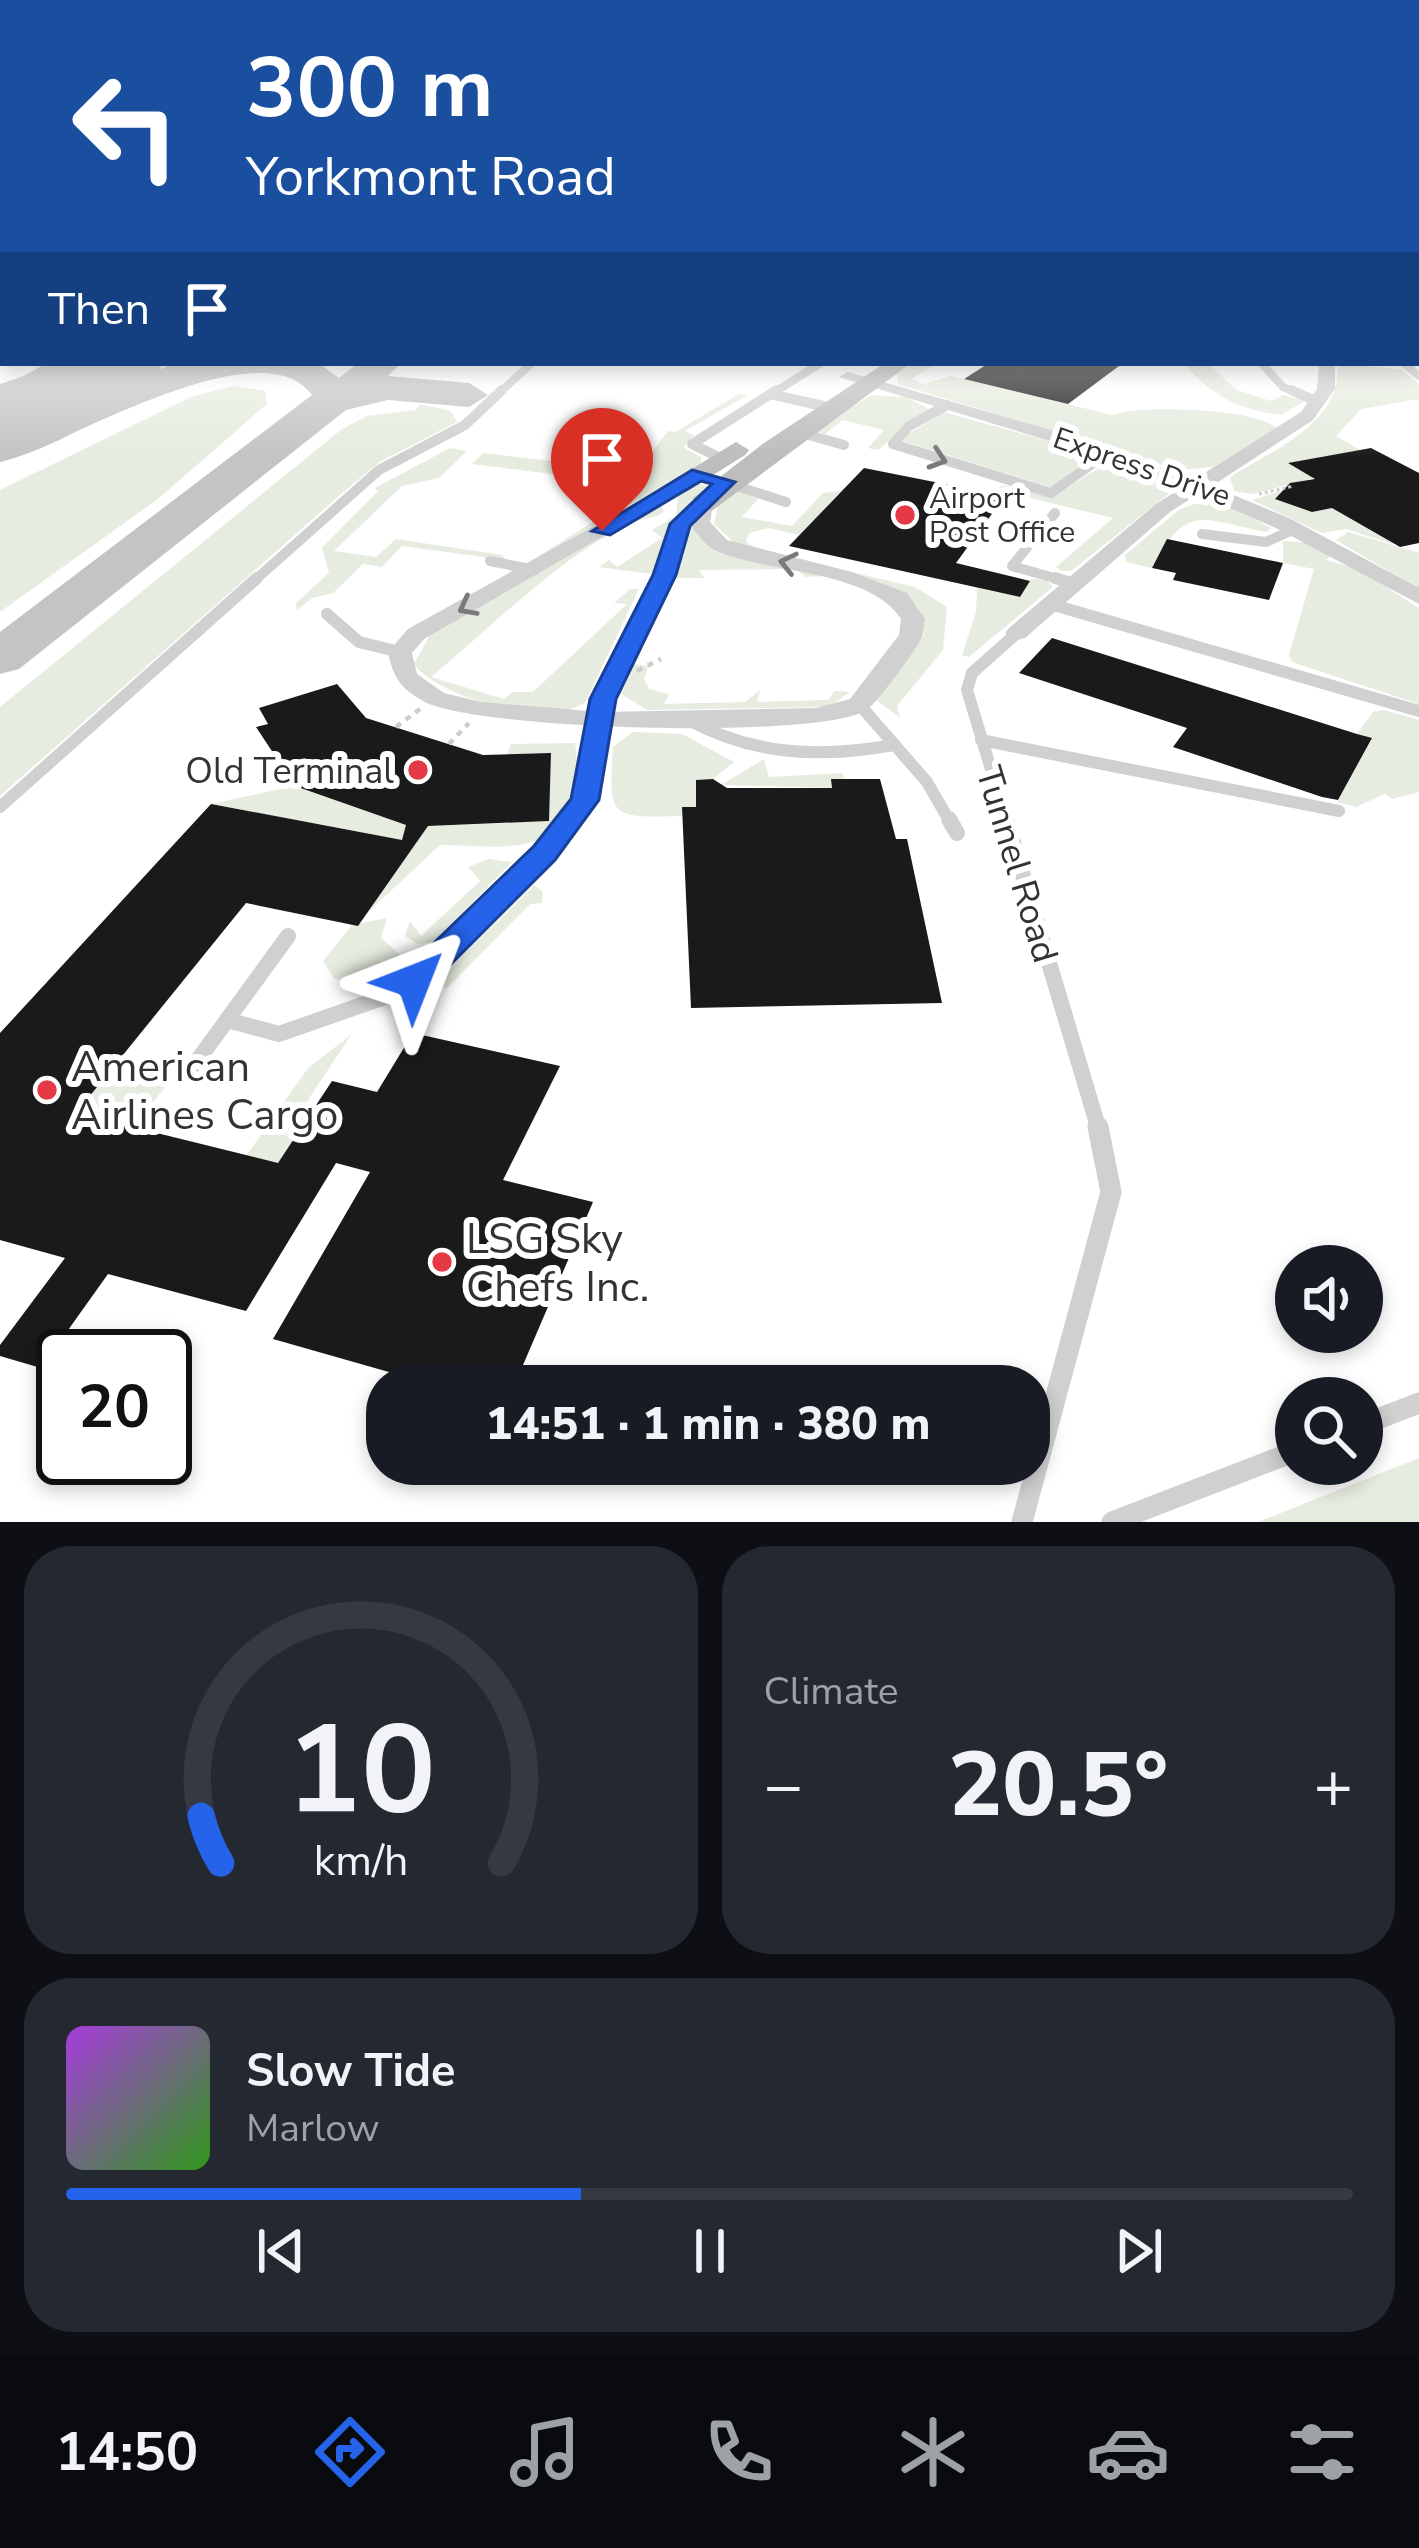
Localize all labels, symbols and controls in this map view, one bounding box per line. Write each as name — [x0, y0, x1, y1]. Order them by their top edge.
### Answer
text: 300 m — [246, 31, 494, 146]
icon: left — [48, 48, 204, 204]
text: Yorkmont Road — [246, 140, 616, 214]
icon: arrive — [174, 276, 240, 342]
text: Then — [48, 279, 150, 340]
pin — [551, 408, 653, 531]
street label: Express Drive — [1048, 418, 1236, 517]
icon: arrive — [569, 426, 635, 492]
one-way arrow — [927, 445, 948, 470]
place label: Airport Post Office — [929, 478, 1075, 553]
marker: Airport Post Office — [892, 502, 918, 528]
one-way arrow — [778, 552, 798, 577]
one-way arrow — [458, 593, 479, 616]
place label: Old Terminal — [185, 747, 394, 796]
marker: Old Terminal — [405, 757, 431, 783]
street label: Tunnel Road — [963, 760, 1070, 969]
position arrow — [351, 918, 477, 1044]
place label: American Airlines Cargo — [71, 1039, 338, 1144]
marker: American Airlines Cargo — [34, 1077, 60, 1103]
place label: LSG Sky Chefs Inc. — [466, 1211, 649, 1316]
map controls — [1275, 1245, 1383, 1485]
button: sound — [1275, 1245, 1383, 1353]
marker: LSG Sky Chefs Inc. — [429, 1249, 455, 1275]
speed limit sign: 20 — [36, 1329, 192, 1485]
button: search — [1275, 1377, 1383, 1485]
text: 14:51 · 1 min · 380 m — [485, 1394, 931, 1455]
text: Climate — [764, 1665, 899, 1718]
text: 10 — [286, 1686, 436, 1856]
text: 20.5° — [948, 1724, 1168, 1847]
text: − — [764, 1741, 803, 1831]
text: + — [1313, 1741, 1353, 1831]
text: km/h — [313, 1832, 408, 1890]
text: Slow Tide — [246, 2041, 455, 2102]
text: Marlow — [246, 2102, 380, 2155]
icon: previous — [248, 2218, 314, 2284]
icon: pause — [677, 2218, 743, 2284]
icon: next — [1106, 2218, 1172, 2284]
icon: directions — [308, 2410, 392, 2494]
icon: music — [503, 2410, 587, 2494]
icon: phone — [697, 2410, 781, 2494]
icon: climate — [891, 2410, 975, 2494]
icon: car — [1086, 2410, 1170, 2494]
icon: filters — [1280, 2410, 1364, 2494]
text: 14:50 — [55, 2415, 198, 2489]

